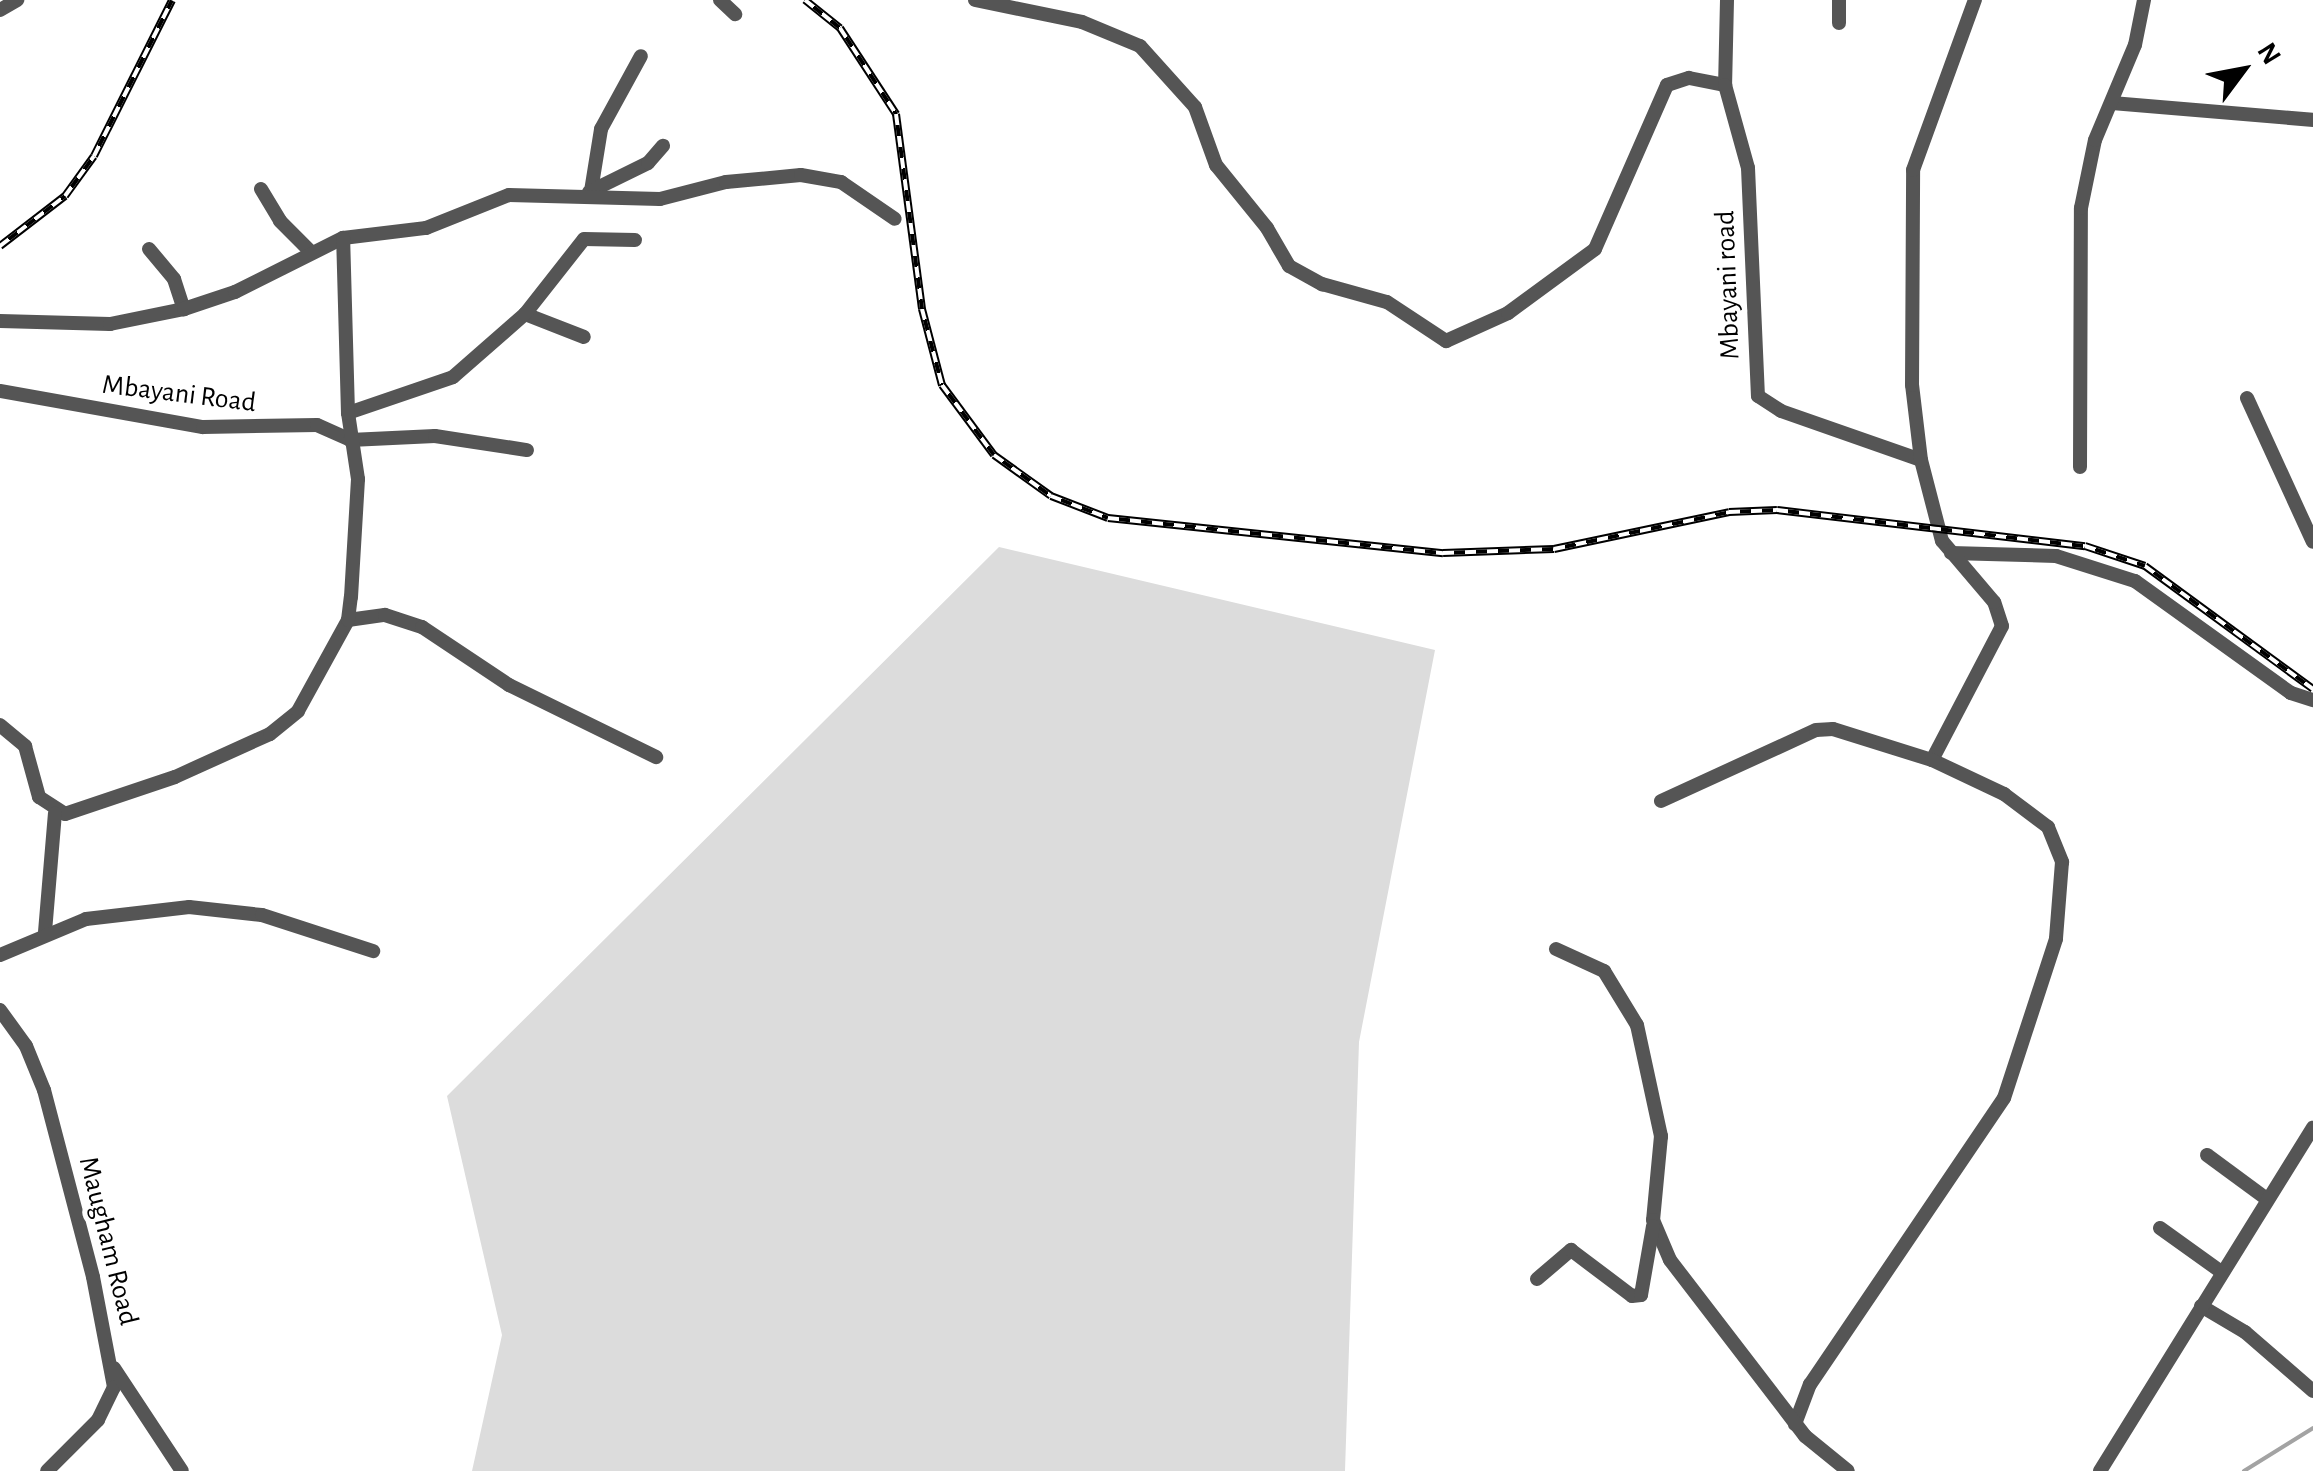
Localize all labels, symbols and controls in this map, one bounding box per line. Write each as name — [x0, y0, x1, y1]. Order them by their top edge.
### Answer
north arrow — [2193, 20, 2293, 120]
text: N — [2251, 38, 2285, 70]
street label: Mbayani road — [1709, 210, 1747, 360]
street label: Mbayani Road — [100, 368, 258, 420]
street label: Maugham Road — [71, 1153, 145, 1329]

